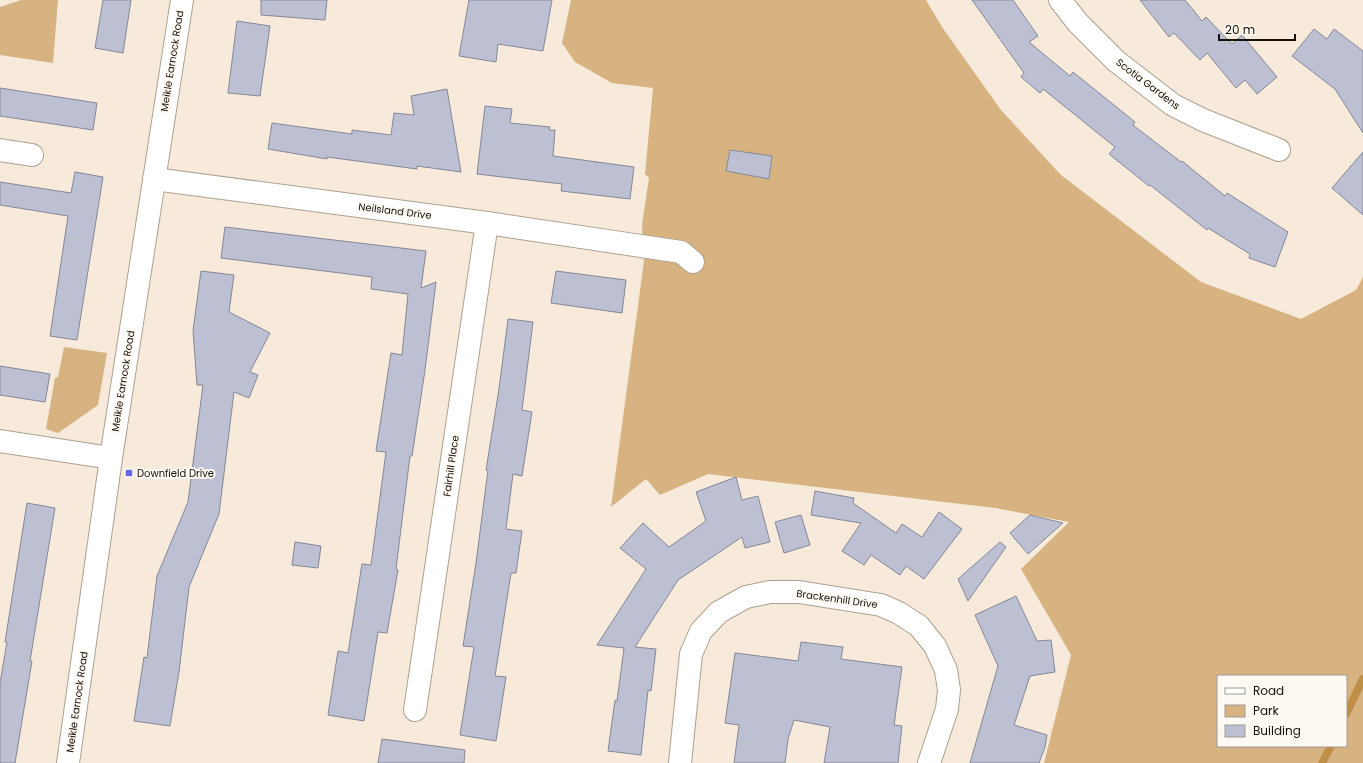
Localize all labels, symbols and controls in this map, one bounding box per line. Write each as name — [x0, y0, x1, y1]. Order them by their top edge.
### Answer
street label: Meikle Earnock Road — [157, 9, 187, 113]
scale bar — [1219, 16, 1295, 42]
text: 20 m — [1225, 21, 1255, 38]
street label: Scotia Gardens — [1113, 55, 1183, 113]
street label: Neilsland Drive — [358, 199, 432, 223]
street label: Meikle Earnock Road — [108, 329, 138, 433]
street label: Fairhill Place — [439, 434, 463, 498]
place label: Downfield Drive — [137, 466, 214, 481]
marker: Downfield Drive — [124, 468, 134, 478]
street label: Brackenhill Drive — [795, 586, 879, 612]
street label: Meikle Earnock Road — [62, 650, 92, 754]
legend — [1217, 675, 1347, 747]
text: Road — [1253, 682, 1284, 699]
text: Park — [1253, 702, 1280, 719]
text: Building — [1253, 722, 1301, 739]

